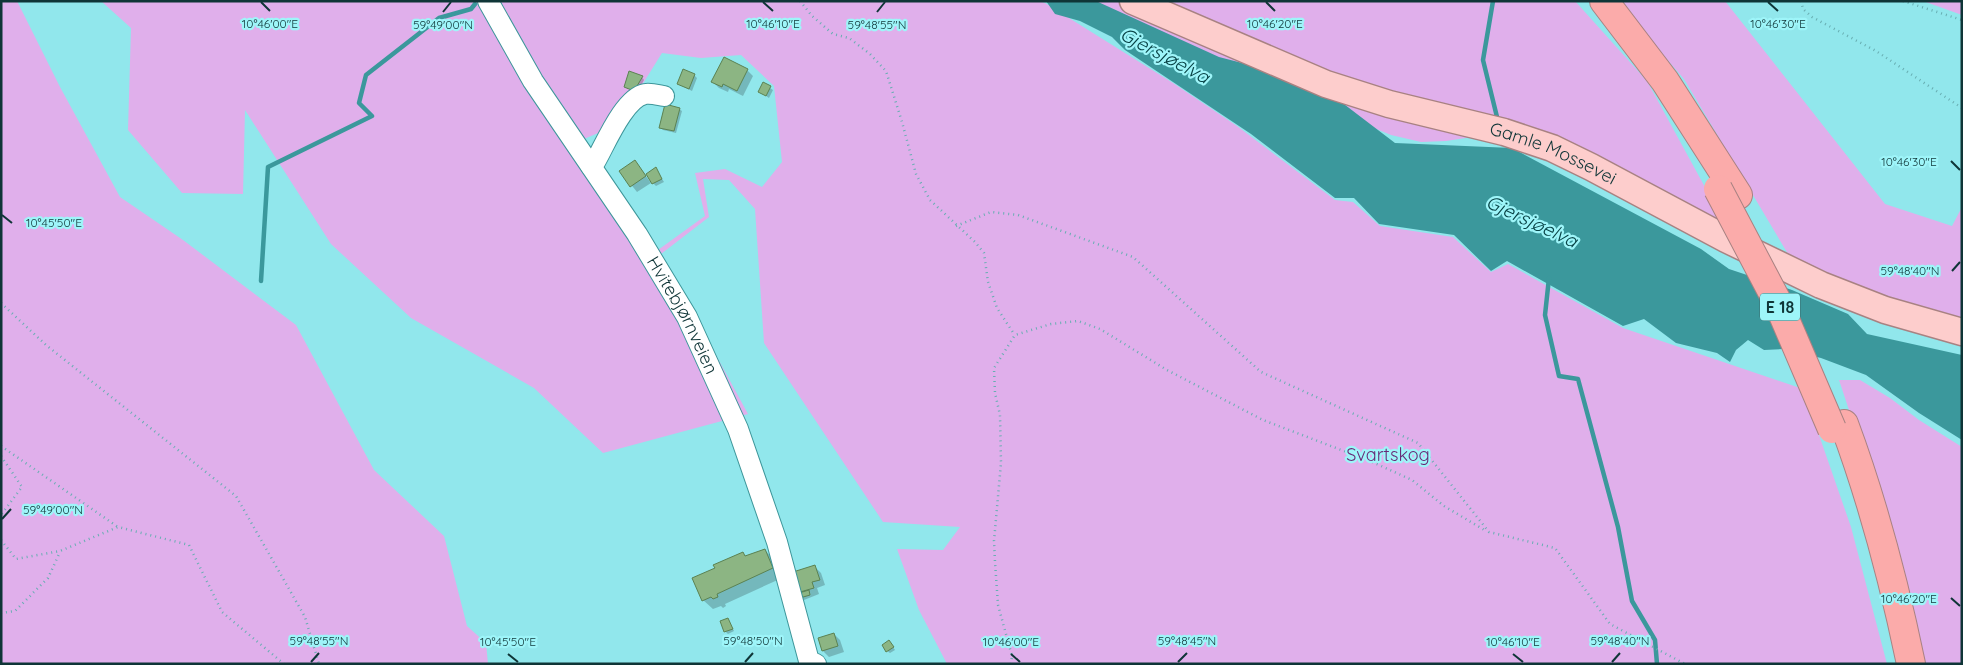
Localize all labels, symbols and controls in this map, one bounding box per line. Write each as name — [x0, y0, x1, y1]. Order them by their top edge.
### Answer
text: 10°46'00"E — [242, 16, 298, 31]
text: 10°46'10"E — [746, 16, 800, 31]
text: 10°46'20"E — [1247, 16, 1303, 31]
text: 10°46'30"E — [1750, 16, 1806, 31]
text: 59°49'00"N — [413, 17, 473, 32]
text: 59°48'55"N — [848, 17, 906, 32]
water label: Gjersjøelva — [1116, 21, 1215, 89]
street label: Gamle Mossevei — [1488, 117, 1621, 189]
text: 10°46'30"E — [1881, 154, 1937, 169]
water label: Gjersjøelva — [1482, 189, 1583, 253]
text: 10°45'50"E — [26, 215, 82, 230]
street label: Hvitebjørnveien — [642, 252, 723, 378]
text: 59°48'40"N — [1880, 263, 1940, 278]
road number: E 18 — [1760, 294, 1800, 320]
park label: Svartskog — [1346, 443, 1430, 466]
text: 59°49'00"N — [23, 502, 83, 517]
text: 10°46'20"E — [1881, 591, 1937, 606]
text: 59°48'55"N — [290, 633, 348, 648]
text: 59°48'50"N — [723, 633, 783, 648]
text: 59°48'45"N — [1158, 633, 1216, 648]
text: 59°48'40"N — [1590, 633, 1650, 648]
text: 10°45'50"E — [480, 634, 536, 649]
text: 10°46'00"E — [983, 634, 1039, 649]
text: 10°46'10"E — [1486, 634, 1540, 649]

